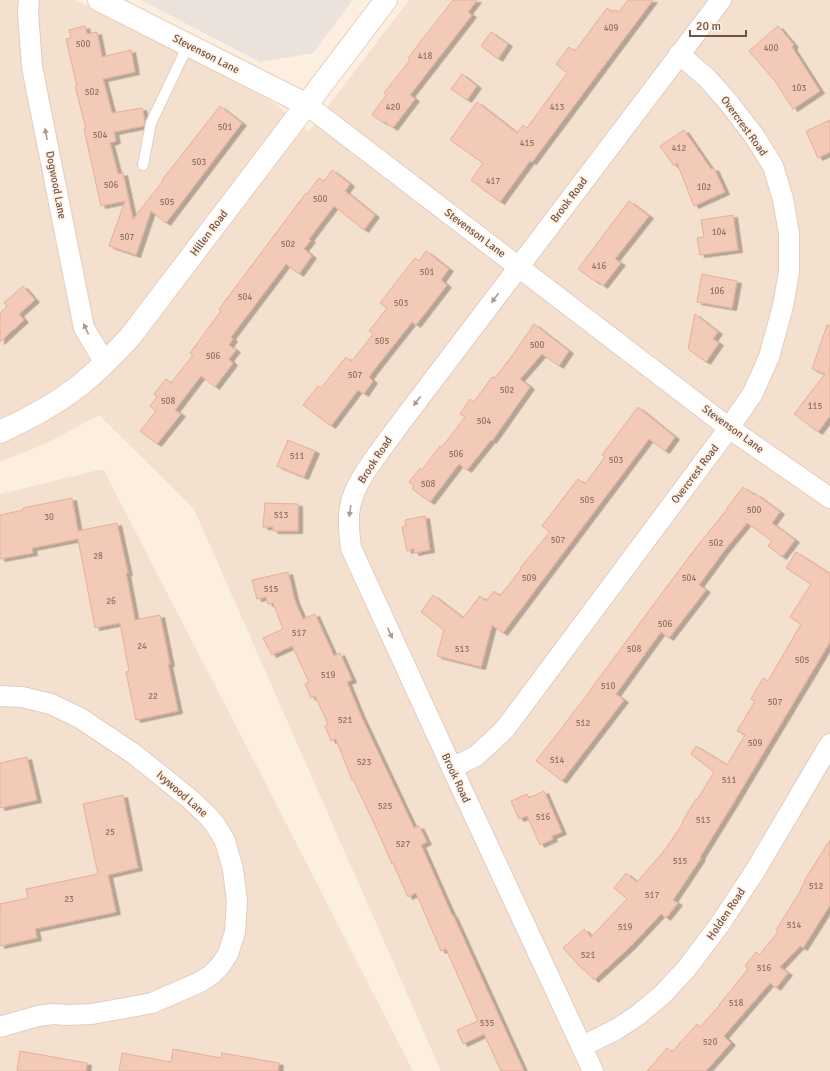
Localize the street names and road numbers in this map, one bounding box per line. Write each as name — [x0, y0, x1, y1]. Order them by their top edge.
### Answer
street label: Stevenson Lane — [170, 32, 242, 76]
street label: Overcrest Road — [718, 94, 770, 159]
street label: Dogwood Lane — [43, 150, 69, 220]
street label: Brook Road — [548, 175, 590, 225]
street label: Stevenson Lane — [442, 206, 508, 260]
street label: Hillen Road — [188, 207, 231, 259]
street label: Stevenson Lane — [700, 402, 766, 456]
street label: Brook Road — [355, 434, 395, 486]
street label: Overcrest Road — [669, 442, 722, 506]
street label: Brook Road — [439, 751, 473, 805]
street label: Ivywood Lane — [154, 768, 210, 820]
street label: Holden Road — [704, 886, 748, 942]

